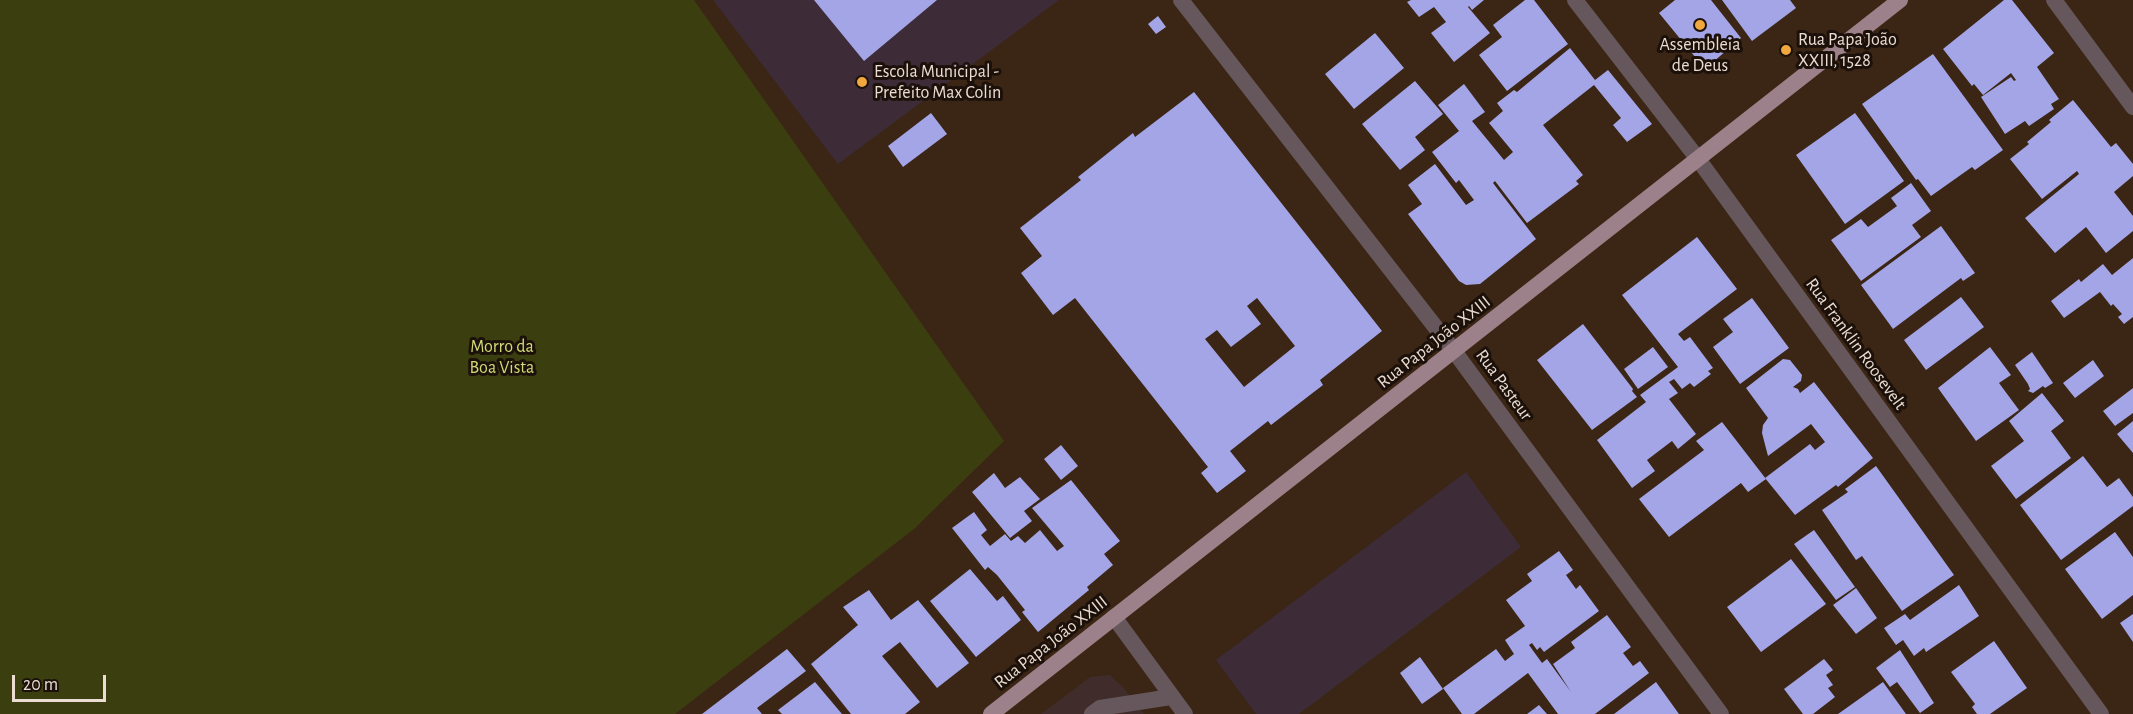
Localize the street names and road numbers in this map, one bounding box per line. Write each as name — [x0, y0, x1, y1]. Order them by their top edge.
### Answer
street label: Rua Franklin Roosevelt — [1801, 274, 1911, 414]
street label: Rua Papa João XXIII — [1373, 291, 1495, 393]
street label: Rua Pasteur — [1471, 345, 1537, 425]
street label: Rua Papa João XXIII — [990, 591, 1112, 693]

